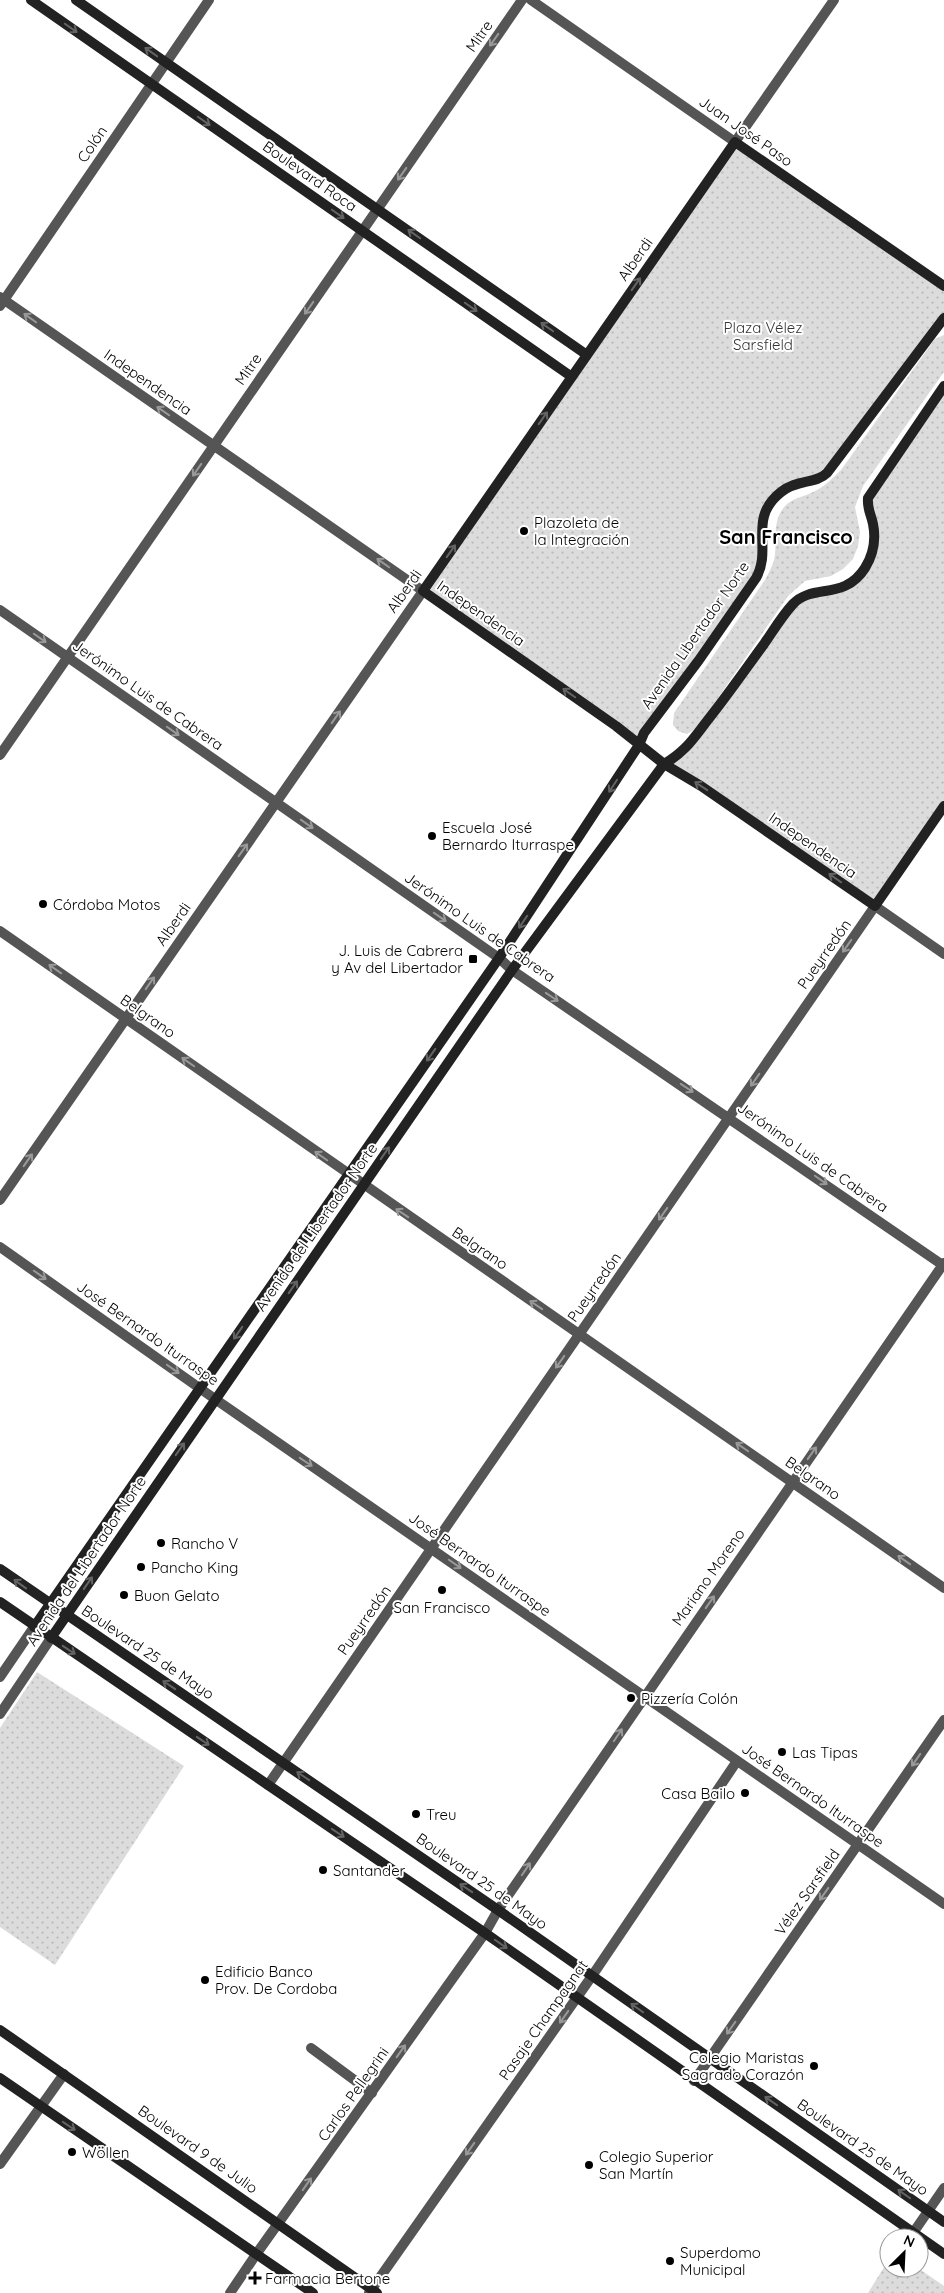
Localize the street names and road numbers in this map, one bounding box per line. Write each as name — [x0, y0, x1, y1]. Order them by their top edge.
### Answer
street label: Mitre — [461, 16, 497, 56]
street label: Juan José Paso — [695, 92, 797, 170]
street label: Colón — [73, 122, 111, 166]
street label: Boulevard Roca — [259, 137, 361, 215]
street label: Alberdi — [613, 234, 657, 284]
street label: Independencia — [101, 345, 195, 419]
street label: Mitre — [230, 349, 266, 389]
street label: Avenida Libertador Norte — [637, 558, 753, 712]
street label: Alberdi — [382, 566, 426, 616]
street label: Independencia — [434, 576, 528, 650]
street label: Jerónimo Luis de Cabrera — [69, 636, 227, 754]
street label: Independencia — [766, 808, 860, 882]
street label: Jerónimo Luis de Cabrera — [401, 868, 559, 986]
street label: Alberdi — [151, 899, 195, 949]
street label: Pueyrredón — [793, 915, 855, 993]
street label: Belgrano — [117, 990, 179, 1042]
street label: Jerónimo Luis de Cabrera — [734, 1098, 892, 1216]
street label: Avenida del Libertador Norte — [251, 1139, 381, 1315]
street label: Belgrano — [448, 1222, 512, 1274]
street label: Pueyrredón — [563, 1248, 625, 1326]
street label: José Bernardo Iturraspe — [73, 1277, 223, 1389]
street label: Belgrano — [782, 1452, 844, 1504]
street label: Avenida del Libertador Norte — [22, 1472, 150, 1650]
street label: José Bernardo Iturraspe — [405, 1508, 555, 1620]
street label: Mariano Moreno — [667, 1525, 749, 1629]
street label: Pueyrredón — [333, 1581, 395, 1659]
street label: Boulevard 25 de Mayo — [78, 1601, 218, 1703]
street label: José Bernardo Iturraspe — [738, 1739, 888, 1851]
street label: Boulevard 25 de Mayo — [413, 1829, 551, 1933]
street label: Vélez Sarsfield — [770, 1845, 844, 1939]
street label: Pasaje Champagnat — [494, 1956, 592, 2084]
street label: Carlos Pellegrini — [313, 2043, 393, 2145]
street label: Boulevard 25 de Mayo — [794, 2095, 932, 2199]
street label: Boulevard 9 de Julio — [135, 2101, 261, 2197]

